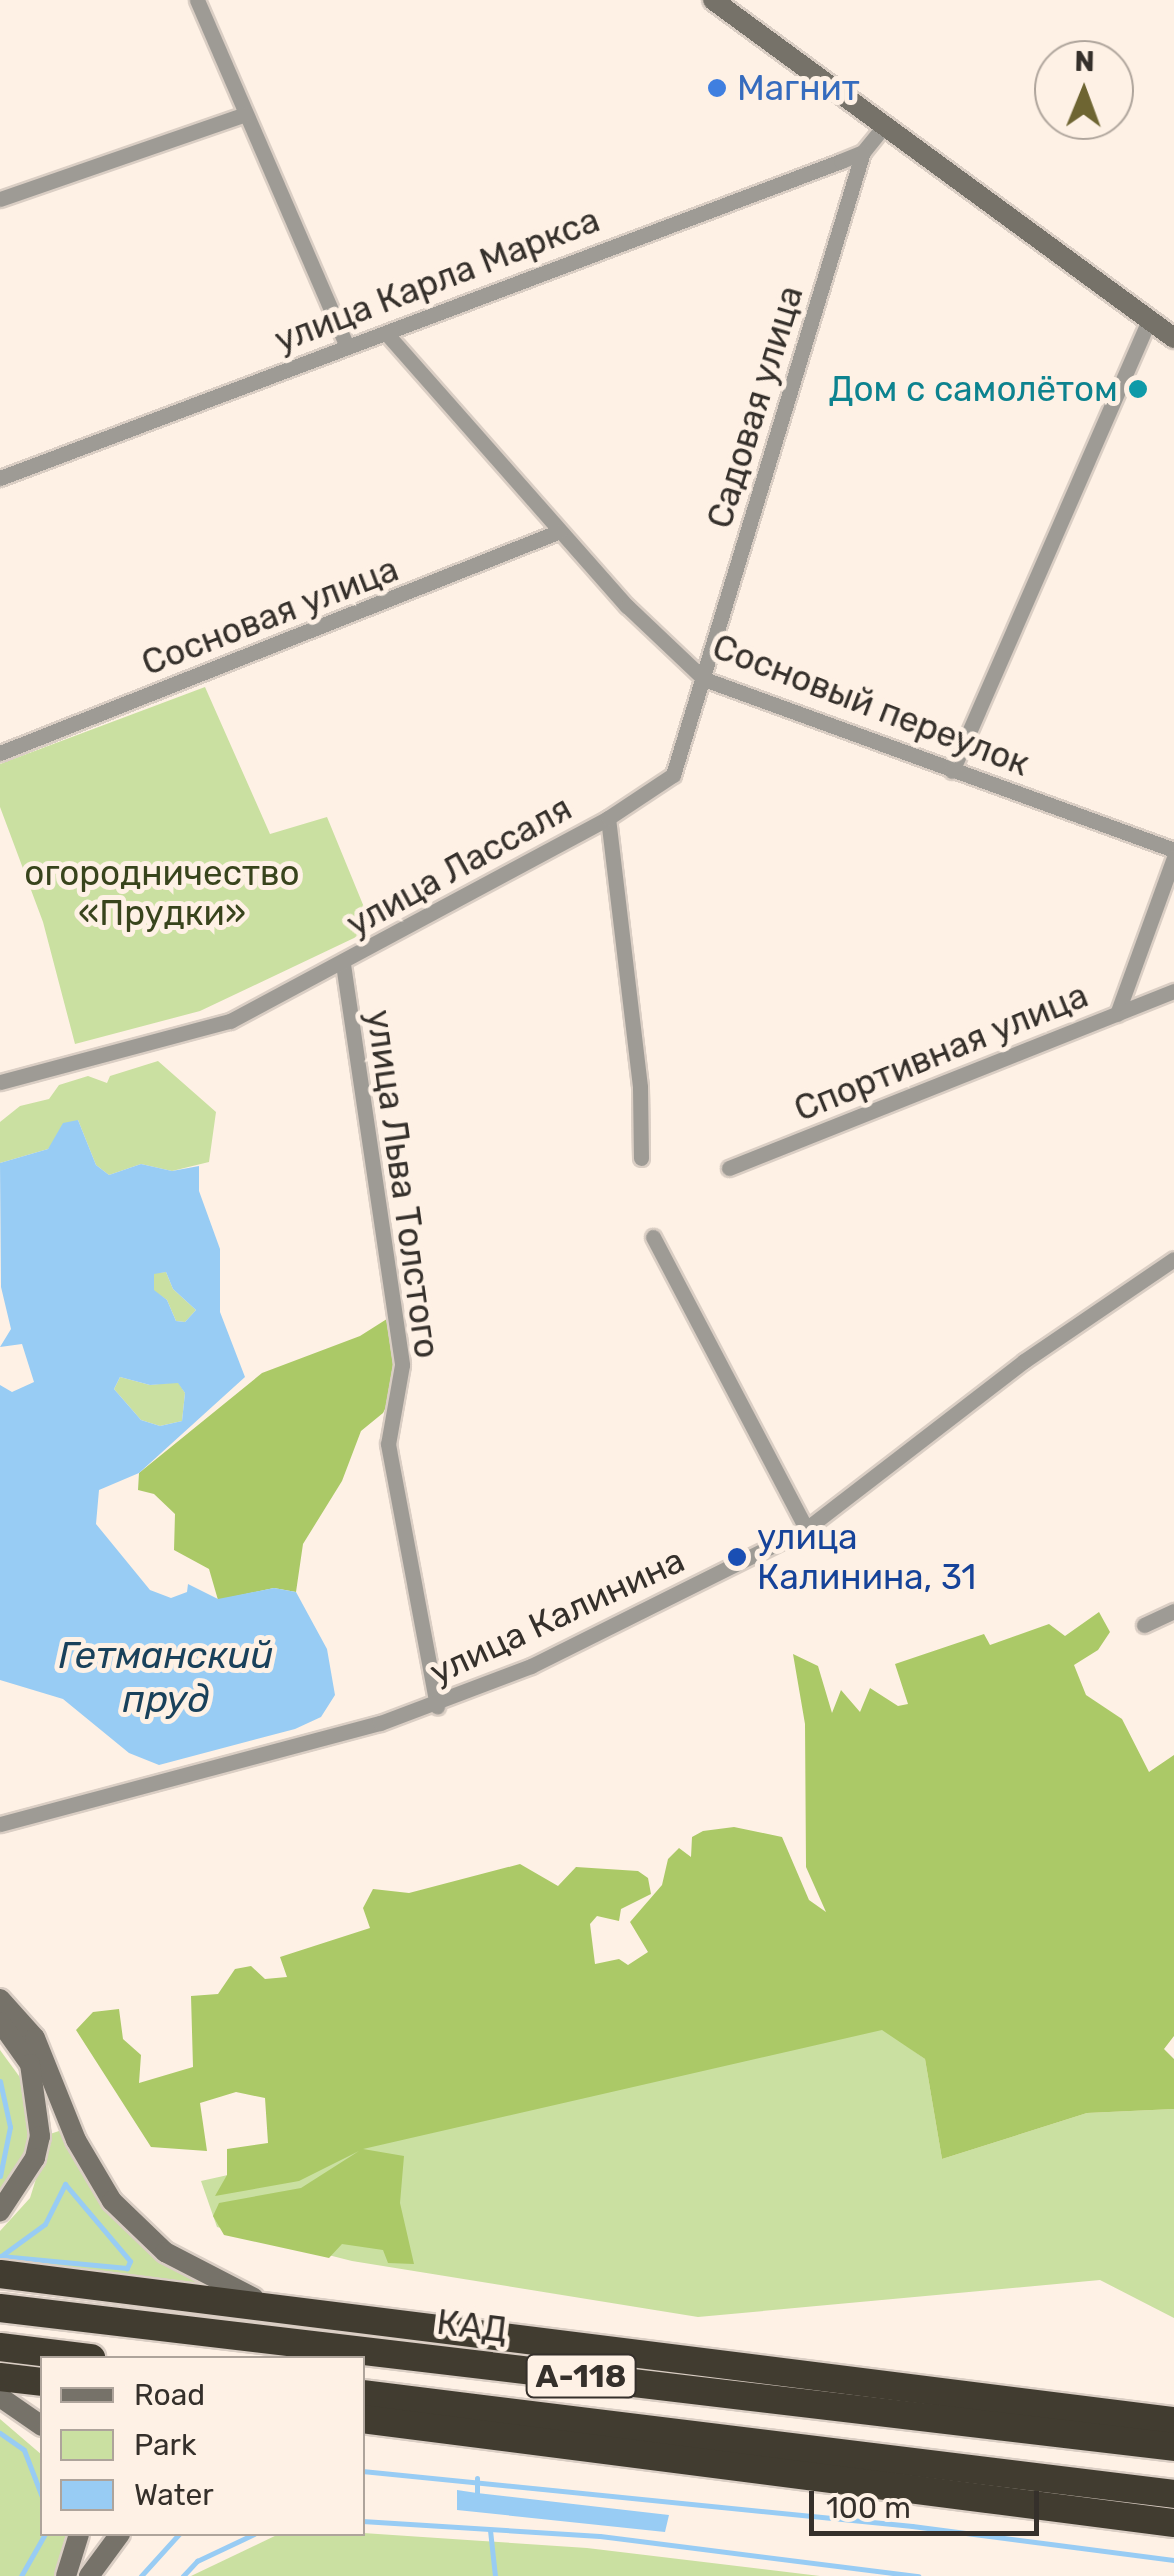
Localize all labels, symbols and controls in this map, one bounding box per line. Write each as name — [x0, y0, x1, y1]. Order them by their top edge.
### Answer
north arrow — [1034, 40, 1134, 140]
text: N — [1074, 45, 1095, 78]
place label: Магнит — [737, 67, 860, 109]
marker: Магнит — [706, 77, 728, 99]
street label: улица Карла Маркса — [269, 199, 605, 361]
street label: Садовая улица — [698, 281, 812, 533]
place label: Дом с самолётом — [829, 368, 1118, 410]
marker: Дом с самолётом — [1127, 378, 1149, 400]
street label: Сосновая улица — [136, 548, 404, 684]
street label: Сосновый переулок — [707, 625, 1035, 785]
street label: улица Лассаля — [339, 787, 579, 945]
park label: огородничество «Прудки» — [24, 852, 300, 934]
street label: Спортивная улица — [788, 974, 1094, 1130]
street label: улица Льва Толстого — [358, 1007, 448, 1361]
place label: улица Калинина, 31 — [757, 1516, 976, 1598]
street label: улица Калинина — [423, 1539, 691, 1693]
marker: улица Калинина, 31 — [726, 1546, 748, 1568]
water label: Гетманский пруд — [59, 1633, 273, 1722]
street label: КАД — [434, 2301, 510, 2351]
road number: А-118 — [524, 2349, 638, 2403]
legend — [40, 2356, 365, 2536]
text: Road — [134, 2377, 205, 2413]
text: Park — [134, 2427, 196, 2463]
scale bar — [814, 2471, 1044, 2533]
text: Water — [134, 2477, 214, 2513]
text: 100 m — [826, 2490, 911, 2526]

